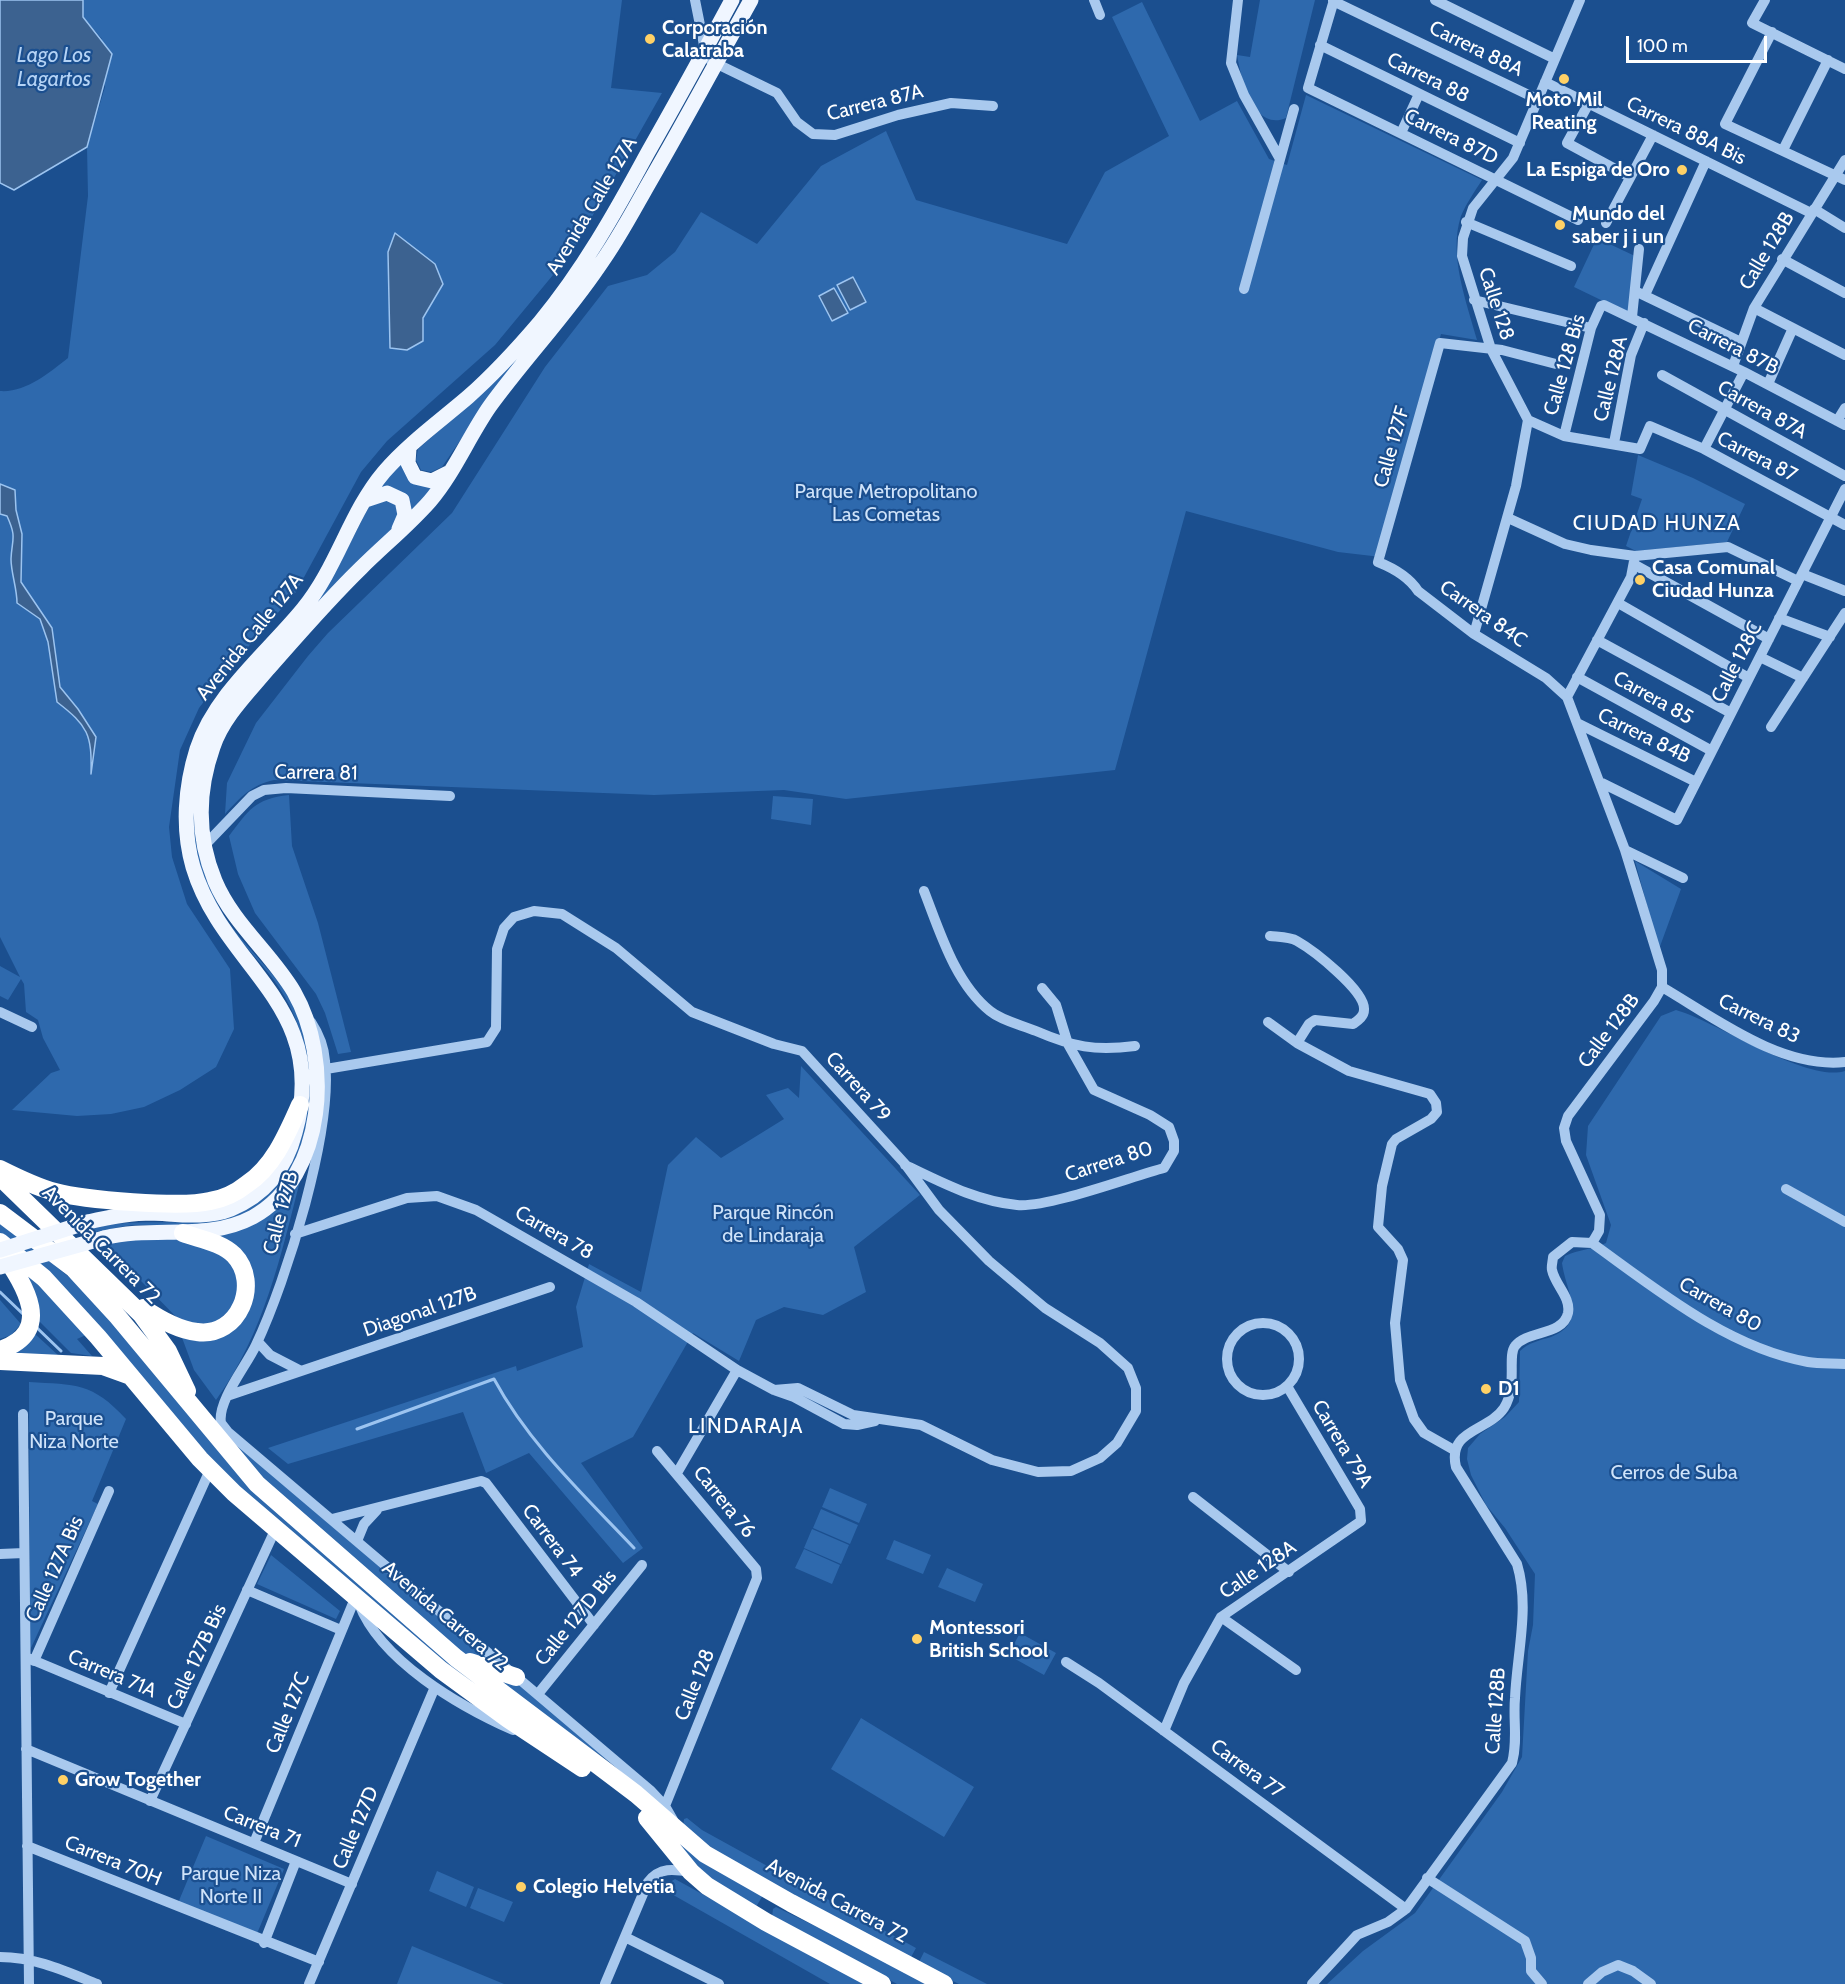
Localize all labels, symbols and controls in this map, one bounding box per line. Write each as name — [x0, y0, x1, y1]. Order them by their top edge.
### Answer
place label: Corporación Calatraba — [662, 16, 768, 63]
street label: Carrera 88A — [1425, 16, 1527, 82]
scale bar — [1629, 24, 1770, 62]
marker: Corporación Calatraba — [643, 32, 657, 46]
text: 100 m — [1637, 35, 1688, 57]
water label: Lago Los Lagartos — [17, 43, 91, 93]
street label: Carrera 88 — [1383, 48, 1473, 108]
marker: Moto Mil Reating — [1557, 72, 1571, 86]
street label: Carrera 87A — [824, 79, 926, 127]
place label: Moto Mil Reating — [1526, 88, 1602, 135]
street label: Carrera 88A Bis — [1622, 92, 1750, 170]
street label: Carrera 87D — [1400, 104, 1502, 170]
street label: Avenida Calle 127A — [541, 133, 643, 279]
place label: La Espiga de Oro — [1526, 158, 1670, 182]
marker: La Espiga de Oro — [1675, 163, 1689, 177]
place label: Mundo del saber j i un — [1572, 202, 1665, 249]
street label: Calle 128B — [1734, 208, 1800, 294]
marker: Mundo del saber j i un — [1553, 218, 1567, 232]
street label: Calle 128 — [1473, 265, 1519, 343]
street label: Calle 128 Bis — [1539, 312, 1591, 418]
street label: Carrera 87B — [1683, 314, 1783, 380]
street label: Calle 128A — [1589, 334, 1633, 424]
street label: Carrera 87A — [1713, 376, 1811, 444]
street label: Calle 127F — [1369, 404, 1415, 490]
street label: Carrera 87 — [1713, 427, 1801, 487]
park label: Parque Metropolitano Las Cometas — [795, 480, 977, 527]
district label: CIUDAD HUNZA — [1573, 511, 1741, 537]
place label: Casa Comunal Ciudad Hunza — [1652, 556, 1775, 603]
street label: Avenida Calle 127A — [191, 569, 309, 705]
marker: Casa Comunal Ciudad Hunza — [1633, 573, 1647, 587]
street label: Carrera 84C — [1435, 575, 1531, 653]
street label: Calle 128C — [1706, 618, 1768, 706]
street label: Carrera 85 — [1609, 666, 1697, 730]
street label: Carrera 84B — [1594, 703, 1694, 769]
street label: Carrera 81 — [274, 760, 358, 786]
street label: Calle 128B — [1573, 989, 1645, 1073]
street label: Carrera 83 — [1714, 989, 1804, 1049]
street label: Carrera 79 — [820, 1047, 896, 1127]
street label: Carrera 80 — [1062, 1137, 1156, 1187]
street label: Calle 127B — [258, 1169, 304, 1257]
street label: Avenida Carrera 72 — [37, 1181, 165, 1309]
street label: Carrera 78 — [510, 1201, 598, 1265]
park label: Parque Rincón de Lindaraja — [712, 1201, 834, 1248]
street label: Carrera 80 — [1674, 1272, 1766, 1338]
street label: Diagonal 127B — [360, 1281, 480, 1343]
place label: D1 — [1498, 1377, 1520, 1401]
marker: D1 — [1479, 1382, 1493, 1396]
street label: Carrera 79A — [1306, 1396, 1378, 1492]
park label: Parque Niza Norte — [29, 1407, 119, 1454]
district label: LINDARAJA — [688, 1414, 804, 1440]
street label: Carrera 76 — [688, 1461, 760, 1543]
park label: Cerros de Suba — [1610, 1461, 1738, 1485]
street label: Carrera 74 — [517, 1500, 587, 1582]
street label: Calle 127A Bis — [21, 1512, 89, 1626]
street label: Calle 128A — [1215, 1536, 1301, 1604]
street label: Avenida Carrera 72 — [377, 1556, 513, 1676]
street label: Calle 127D Bis — [530, 1565, 622, 1671]
street label: Calle 127B Bis — [162, 1600, 232, 1714]
place label: Montessori British School — [929, 1616, 1048, 1663]
marker: Montessori British School — [910, 1632, 924, 1646]
street label: Carrera 71A — [64, 1645, 160, 1703]
street label: Calle 128 — [670, 1646, 720, 1724]
street label: Calle 128B — [1481, 1667, 1511, 1755]
street label: Calle 127C — [261, 1669, 315, 1757]
street label: Carrera 77 — [1206, 1734, 1288, 1804]
place label: Grow Together — [75, 1768, 201, 1792]
marker: Grow Together — [56, 1773, 70, 1787]
street label: Calle 127D — [328, 1783, 384, 1873]
street label: Carrera 71 — [220, 1801, 304, 1853]
street label: Carrera 70H — [61, 1831, 165, 1891]
street label: Avenida Carrera 72 — [762, 1853, 912, 1949]
park label: Parque Niza Norte II — [181, 1862, 281, 1909]
place label: Colegio Helvetia — [533, 1875, 674, 1899]
marker: Colegio Helvetia — [514, 1880, 528, 1894]

